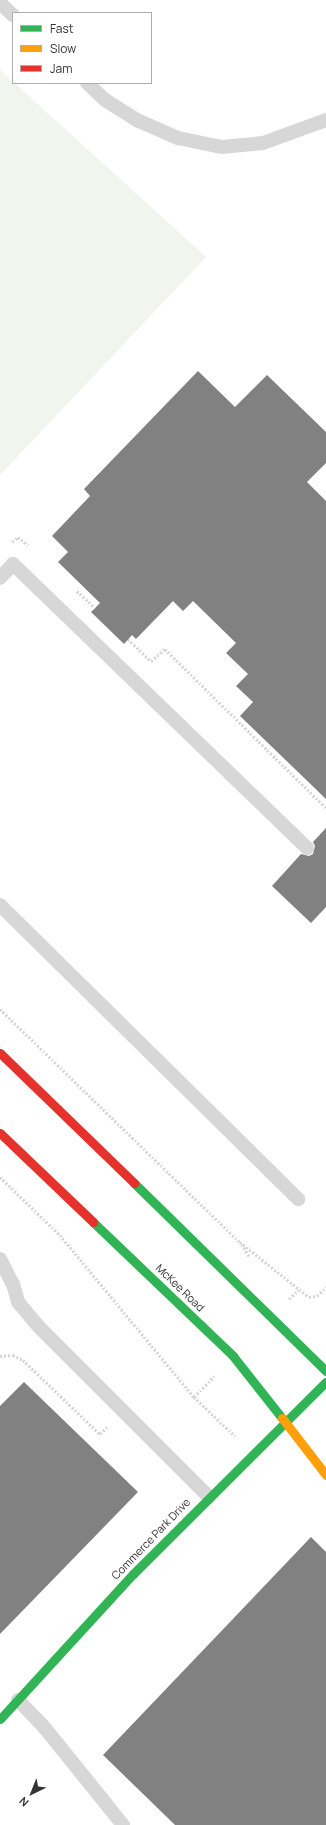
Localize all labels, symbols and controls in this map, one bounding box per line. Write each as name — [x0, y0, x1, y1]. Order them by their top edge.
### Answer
legend — [12, 12, 152, 84]
text: Fast — [50, 20, 74, 37]
text: Slow — [50, 40, 76, 57]
text: Jam — [50, 60, 72, 77]
street label: McKee Road — [153, 1262, 207, 1314]
street label: Commerce Park Drive — [109, 1496, 193, 1582]
north arrow — [12, 1773, 52, 1813]
text: N — [15, 1794, 31, 1810]

